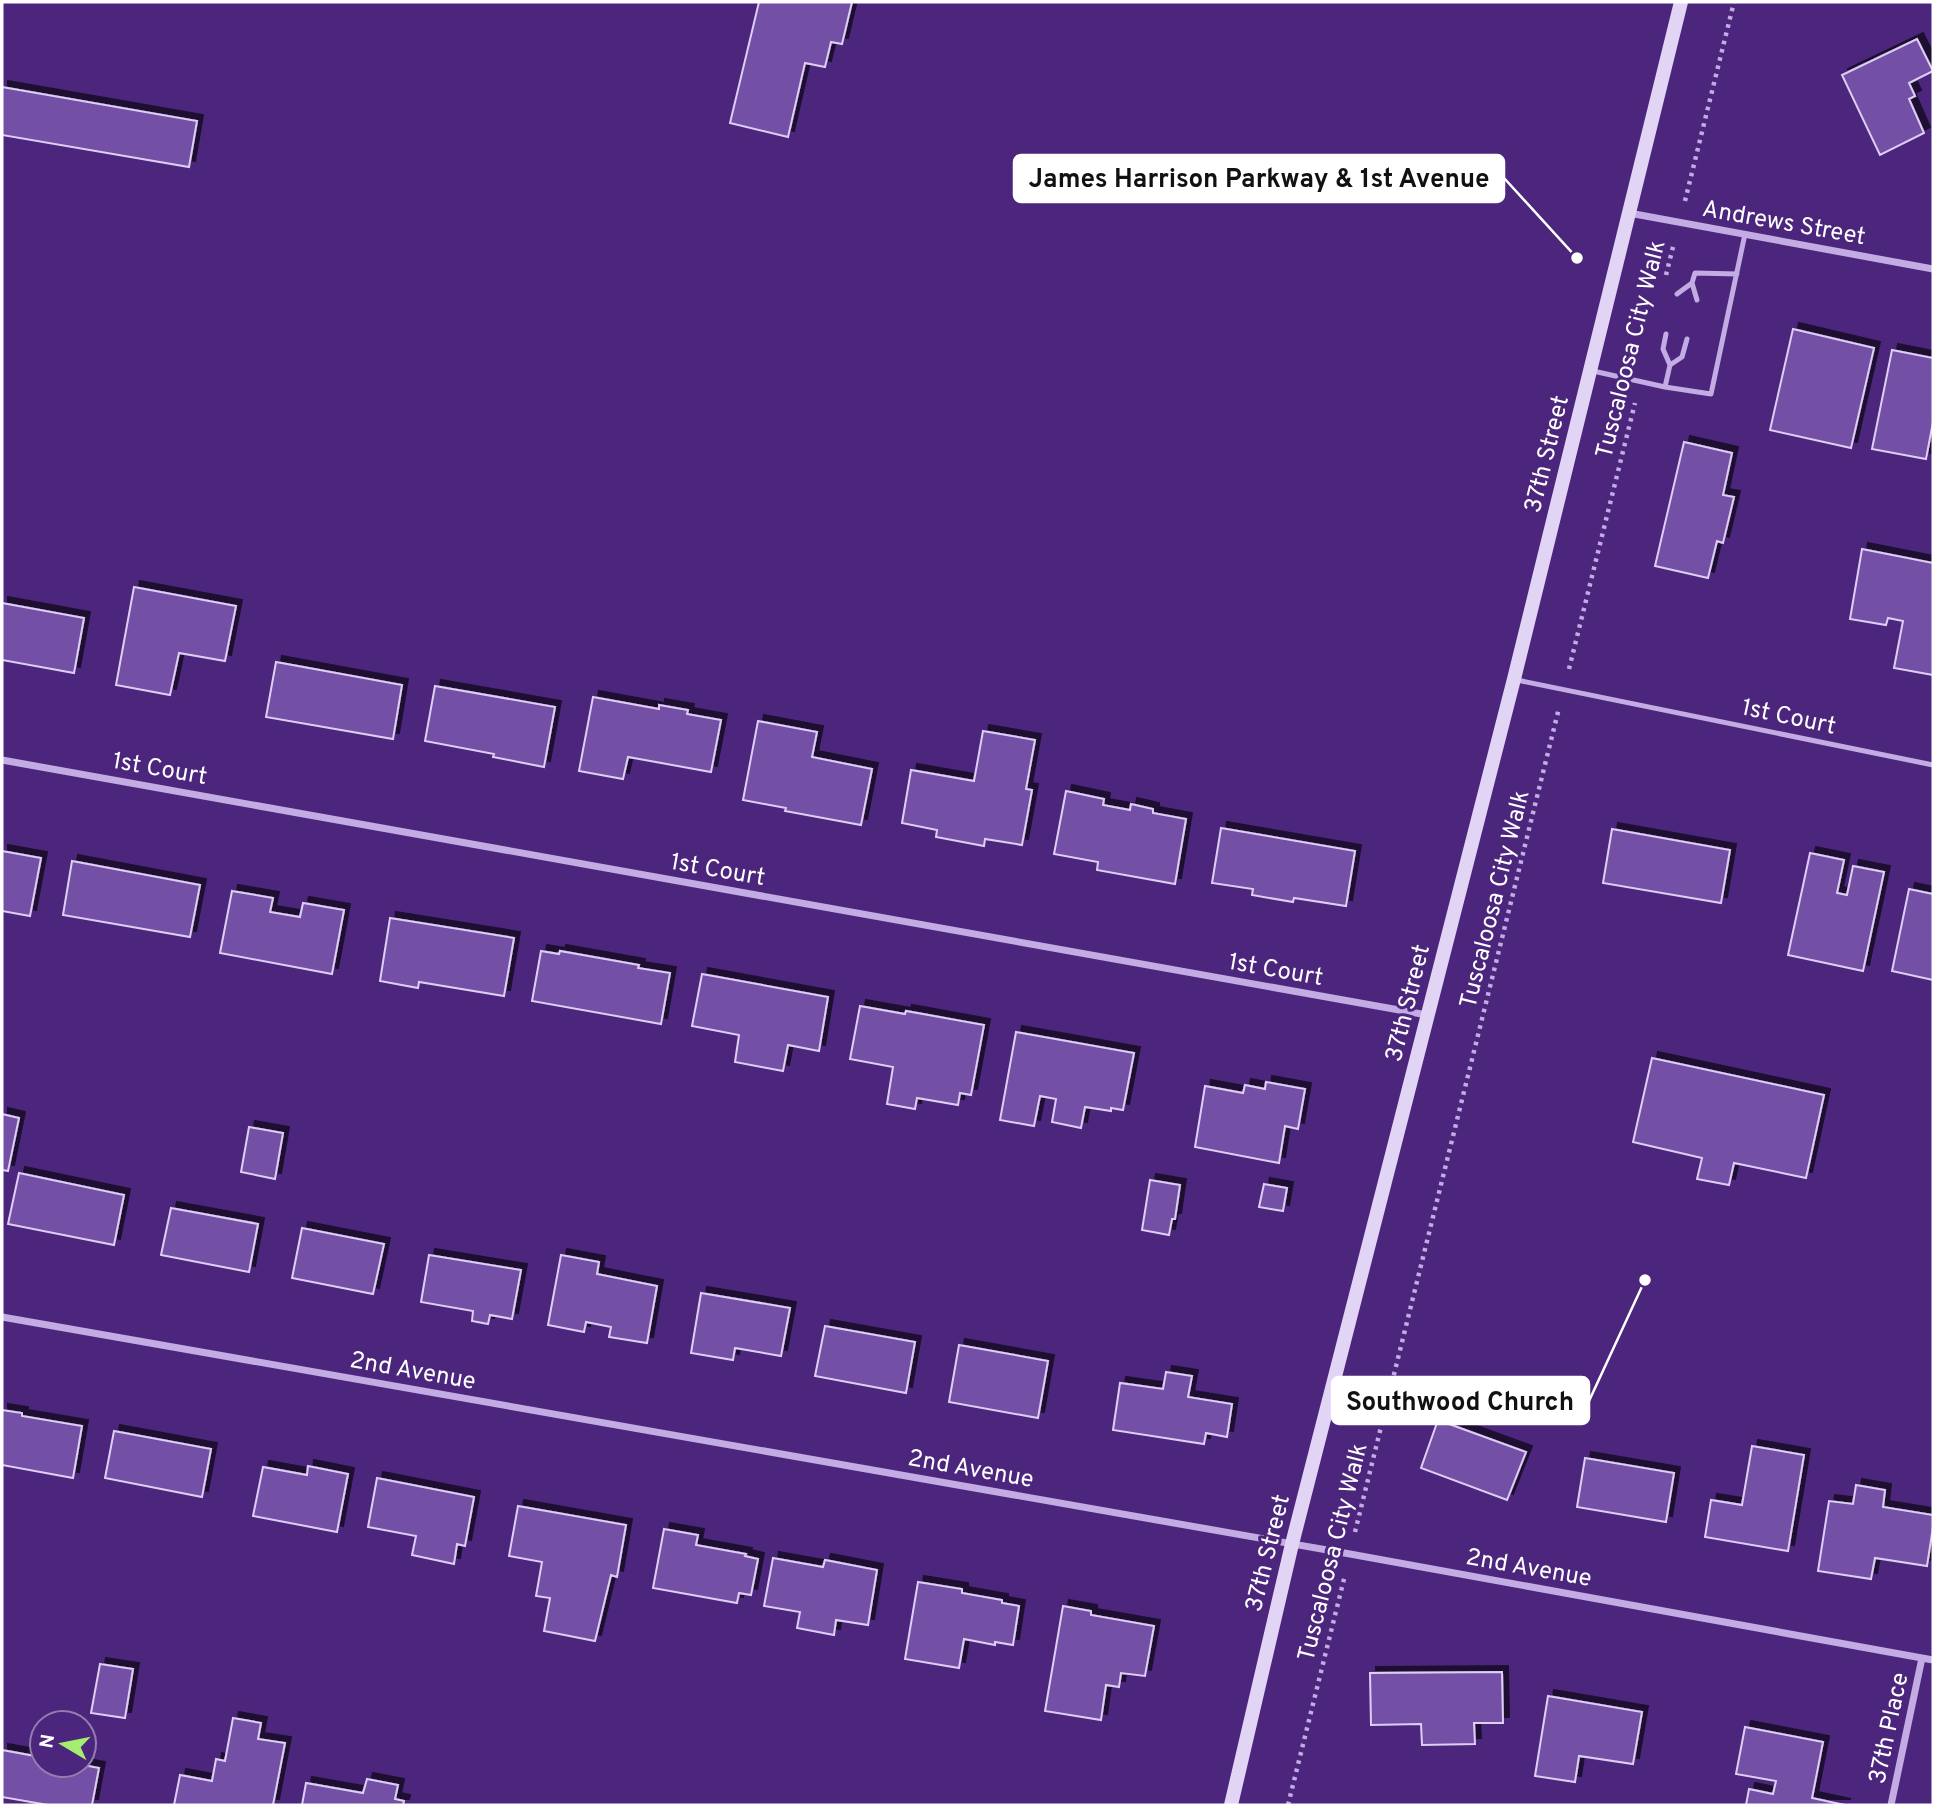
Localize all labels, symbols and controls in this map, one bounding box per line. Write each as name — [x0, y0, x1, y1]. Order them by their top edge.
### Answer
callout: James Harrison Parkway & 1st Avenue — [1014, 155, 1504, 202]
text: James Harrison Parkway & 1st Avenue — [1029, 164, 1489, 197]
street label: Andrews Street — [1700, 195, 1868, 253]
street label: Tuscaloosa City Walk — [1590, 237, 1674, 462]
street label: 37th Street — [1519, 393, 1577, 516]
street label: 1st Court — [1739, 693, 1839, 743]
street label: 1st Court — [110, 747, 209, 793]
street label: Tuscaloosa City Walk — [1454, 787, 1538, 1012]
street label: 1st Court — [668, 848, 767, 894]
street label: 37th Street — [1380, 942, 1438, 1065]
street label: 1st Court — [1226, 948, 1325, 994]
street label: 2nd Avenue — [348, 1346, 478, 1398]
callout: Southwood Church — [1332, 1377, 1589, 1424]
text: Southwood Church — [1346, 1387, 1574, 1420]
street label: Tuscaloosa City Walk — [1292, 1440, 1376, 1665]
street label: 2nd Avenue — [906, 1444, 1036, 1496]
street label: 37th Street — [1240, 1492, 1298, 1615]
street label: 2nd Avenue — [1464, 1543, 1594, 1595]
street label: 37th Place — [1864, 1670, 1916, 1787]
north arrow — [28, 1709, 98, 1779]
text: N — [35, 1733, 61, 1750]

